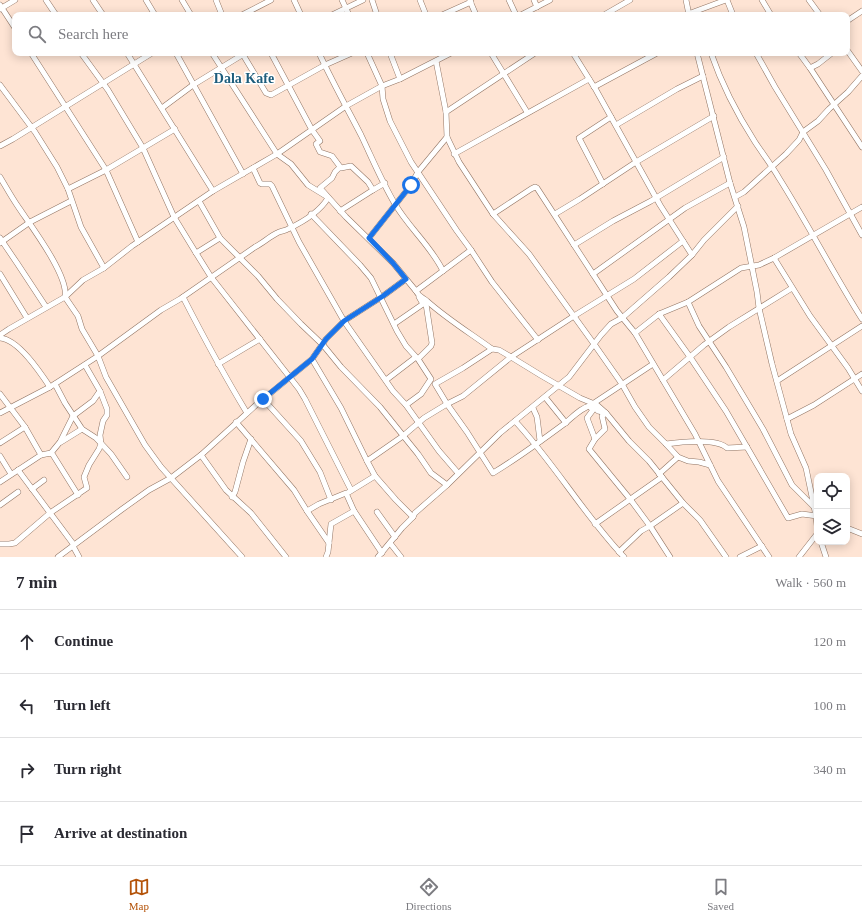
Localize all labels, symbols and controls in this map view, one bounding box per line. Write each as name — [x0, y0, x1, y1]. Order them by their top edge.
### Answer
search box — [12, 12, 850, 56]
icon: search — [26, 23, 48, 45]
text: Search here — [58, 26, 128, 42]
district label: Dala Kafe — [214, 71, 274, 86]
route start — [402, 176, 420, 194]
route end — [254, 390, 272, 408]
map controls — [814, 473, 850, 545]
button: locate — [814, 473, 850, 509]
button: layers — [814, 509, 850, 545]
text: 7 min — [16, 573, 57, 592]
text: Walk · 560 m — [775, 575, 846, 590]
icon: ahead — [16, 631, 38, 653]
text: Continue — [54, 633, 113, 649]
text: 120 m — [813, 634, 846, 649]
icon: left — [16, 695, 38, 717]
text: Turn left — [54, 697, 111, 713]
text: 100 m — [813, 698, 846, 713]
icon: right — [16, 759, 38, 781]
text: Turn right — [54, 761, 121, 777]
text: 340 m — [813, 762, 846, 777]
icon: arrive — [16, 823, 38, 845]
text: Arrive at destination — [54, 825, 187, 841]
tab: Map — [128, 876, 150, 912]
tab: Directions — [406, 876, 451, 912]
tab: Saved — [707, 876, 734, 912]

